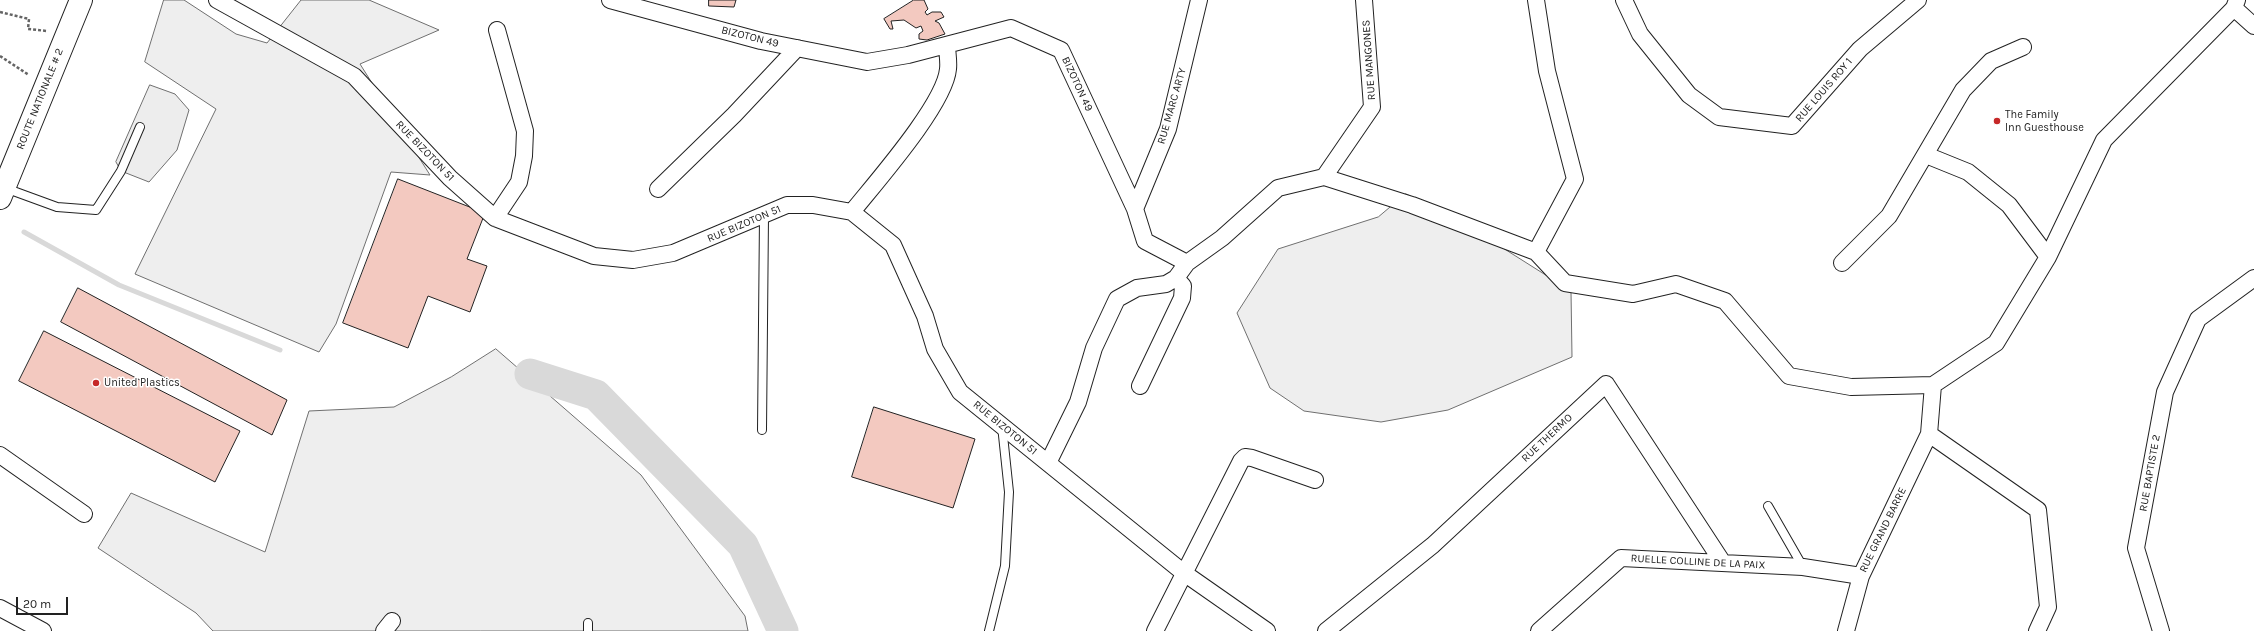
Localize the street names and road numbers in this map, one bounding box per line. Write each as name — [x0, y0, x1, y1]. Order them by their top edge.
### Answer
street label: RUE MANGONES — [1360, 19, 1378, 101]
street label: BIZOTON 49 — [720, 23, 780, 51]
street label: ROUTE NATIONALE # 2 — [14, 46, 66, 152]
street label: BIZOTON 49 — [1059, 55, 1095, 113]
street label: RUE LOUIS ROY 1 — [1793, 55, 1855, 125]
street label: RUE MARC ARTY — [1155, 66, 1189, 146]
street label: RUE BIZOTON 51 — [393, 118, 457, 184]
street label: RUE BIZOTON 51 — [705, 203, 783, 245]
street label: RUE BIZOTON 51 — [970, 398, 1040, 458]
street label: RUE THERMO — [1519, 411, 1575, 465]
street label: RUE BAPTISTE 2 — [2137, 434, 2163, 512]
street label: RUE GRAND BARRE — [1857, 485, 1909, 575]
street label: RUELLE COLLINE DE LA PAIX — [1630, 552, 1766, 572]

